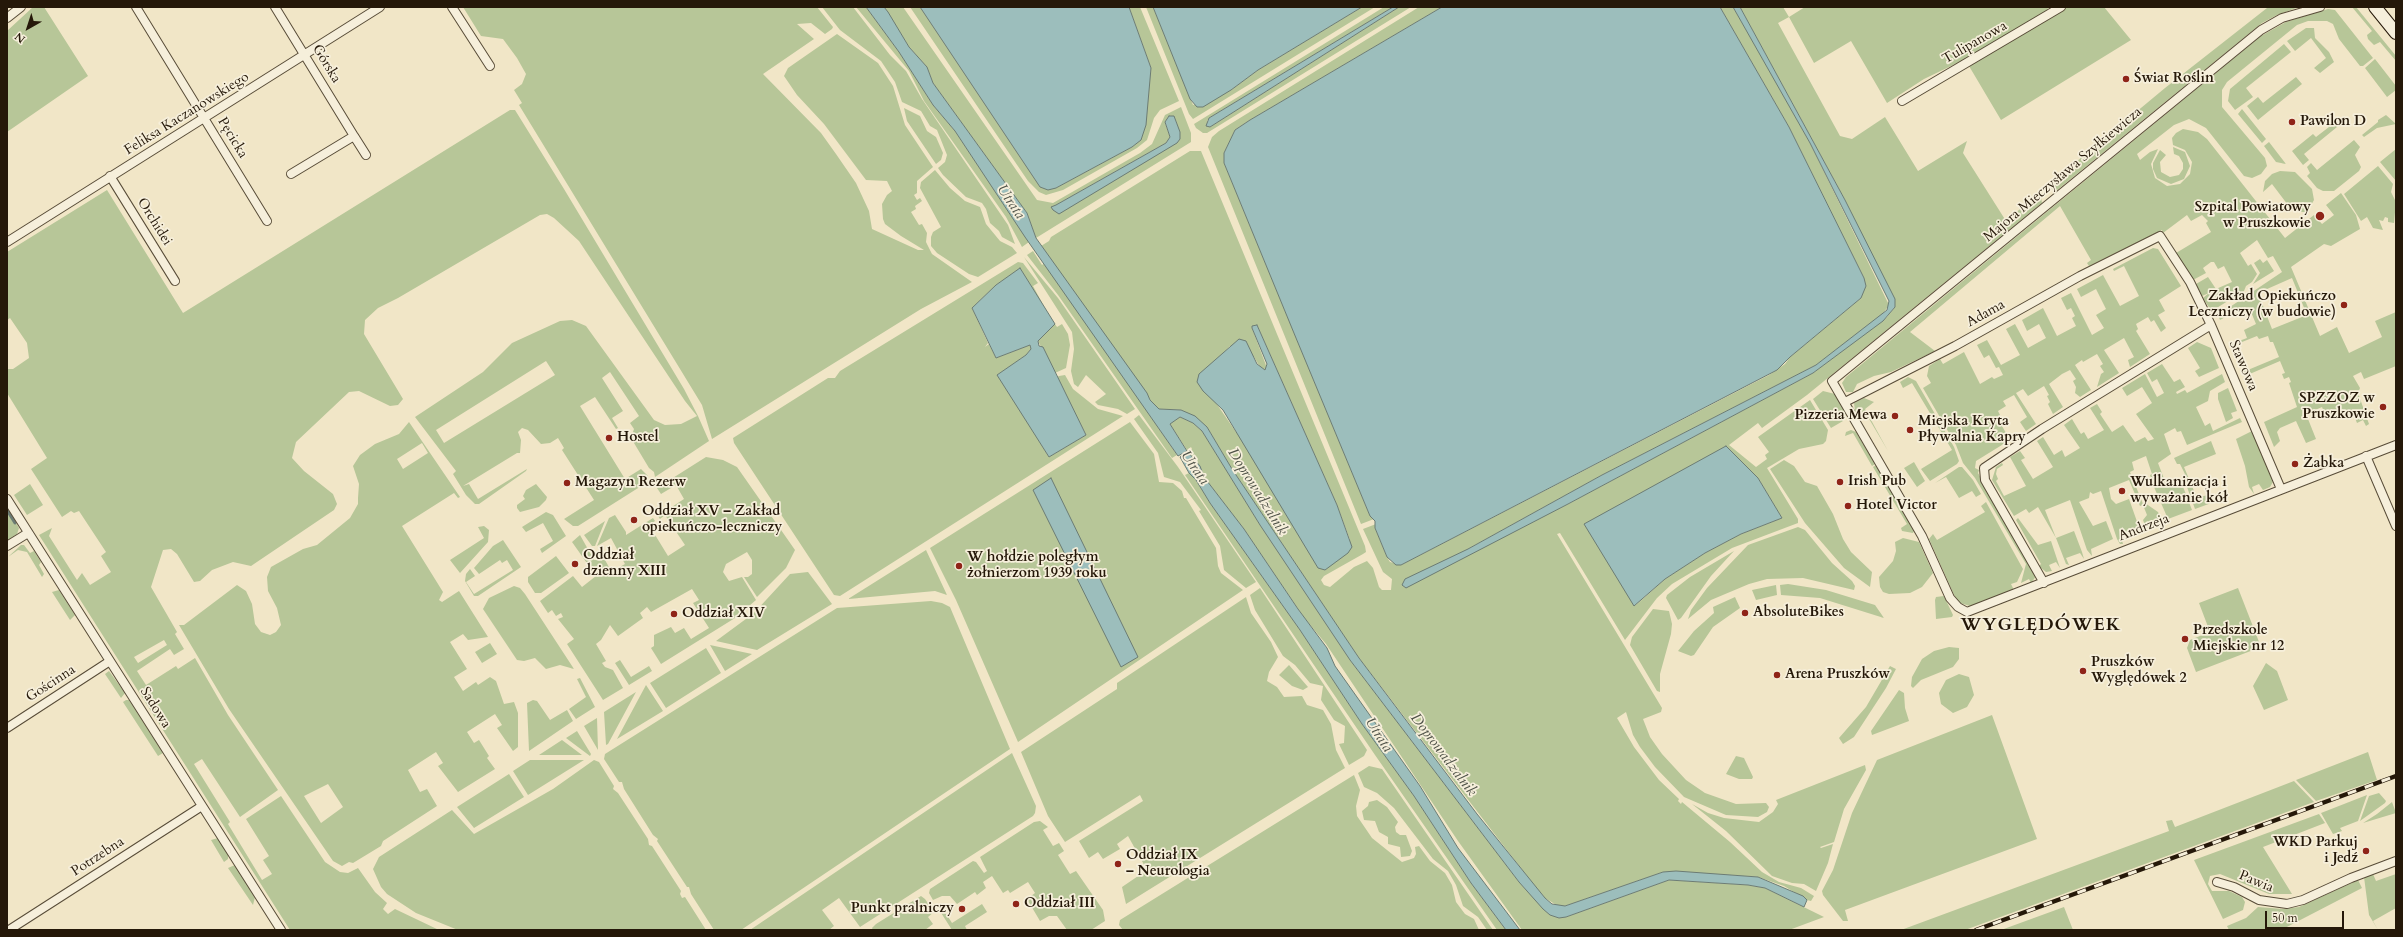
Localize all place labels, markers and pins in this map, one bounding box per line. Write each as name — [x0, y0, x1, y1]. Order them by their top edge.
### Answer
place label: Świat Roślin — [2134, 71, 2214, 87]
marker: Świat Roślin — [2121, 74, 2131, 84]
place label: Pawilon D — [2300, 114, 2366, 130]
marker: Pawilon D — [2287, 117, 2297, 127]
place label: Szpital Powiatowy w Pruszkowie — [2195, 200, 2311, 232]
marker: Szpital Powiatowy w Pruszkowie — [2314, 210, 2326, 222]
place label: Zakład Opiekuńczo Leczniczy (w budowie) — [2189, 289, 2336, 322]
marker: Zakład Opiekuńczo Leczniczy (w budowie) — [2339, 300, 2349, 310]
place label: SPZZOZ w Pruszkowie — [2299, 391, 2375, 424]
marker: SPZZOZ w Pruszkowie — [2378, 402, 2388, 412]
place label: Pizzeria Mewa — [1794, 408, 1887, 424]
marker: Pizzeria Mewa — [1890, 411, 1900, 421]
place label: Miejska Kryta Pływalnia Kapry — [1918, 414, 2026, 446]
marker: Miejska Kryta Pływalnia Kapry — [1905, 425, 1915, 435]
place label: Hostel — [617, 430, 659, 446]
marker: Hostel — [604, 433, 614, 443]
place label: Żabka — [2303, 456, 2344, 472]
marker: Żabka — [2290, 459, 2300, 469]
place label: Irish Pub — [1848, 474, 1906, 490]
place label: Magazyn Rezerw — [575, 475, 686, 491]
place label: Wulkanizacja i wyważanie kół — [2130, 475, 2227, 508]
marker: Irish Pub — [1835, 477, 1845, 487]
marker: Magazyn Rezerw — [562, 478, 572, 488]
marker: Wulkanizacja i wyważanie kół — [2117, 486, 2127, 496]
place label: Hotel Victor — [1856, 498, 1937, 514]
marker: Hotel Victor — [1843, 501, 1853, 511]
place label: Oddział XV – Zakład opiekuńczo-leczniczy — [642, 504, 782, 536]
marker: Oddział XV – Zakład opiekuńczo-leczniczy — [629, 515, 639, 525]
place label: Oddział dzienny XIII — [583, 548, 666, 580]
place label: W hołdzie poległym żołnierzom 1939 roku — [967, 550, 1107, 582]
marker: Oddział dzienny XIII — [570, 559, 580, 569]
marker: W hołdzie poległym żołnierzom 1939 roku — [954, 561, 964, 571]
place label: AbsoluteBikes — [1753, 605, 1844, 621]
place label: Oddział XIV — [682, 606, 765, 622]
marker: AbsoluteBikes — [1740, 608, 1750, 618]
marker: Oddział XIV — [669, 609, 679, 619]
place label: Przedszkole Miejskie nr 12 — [2193, 623, 2284, 656]
marker: Przedszkole Miejskie nr 12 — [2180, 634, 2190, 644]
place label: Pruszków Wyględówek 2 — [2091, 655, 2187, 688]
marker: Pruszków Wyględówek 2 — [2078, 666, 2088, 676]
place label: Arena Pruszków — [1785, 667, 1890, 683]
marker: Arena Pruszków — [1772, 670, 1782, 680]
place label: WKD Parkuj i Jedź — [2273, 835, 2358, 868]
marker: WKD Parkuj i Jedź — [2361, 846, 2371, 856]
place label: Oddział IX – Neurologia — [1126, 848, 1210, 880]
marker: Oddział IX – Neurologia — [1113, 859, 1123, 869]
place label: Oddział III — [1024, 896, 1095, 912]
marker: Oddział III — [1011, 899, 1021, 909]
place label: Punkt pralniczy — [851, 901, 954, 917]
marker: Punkt pralniczy — [957, 904, 967, 914]

